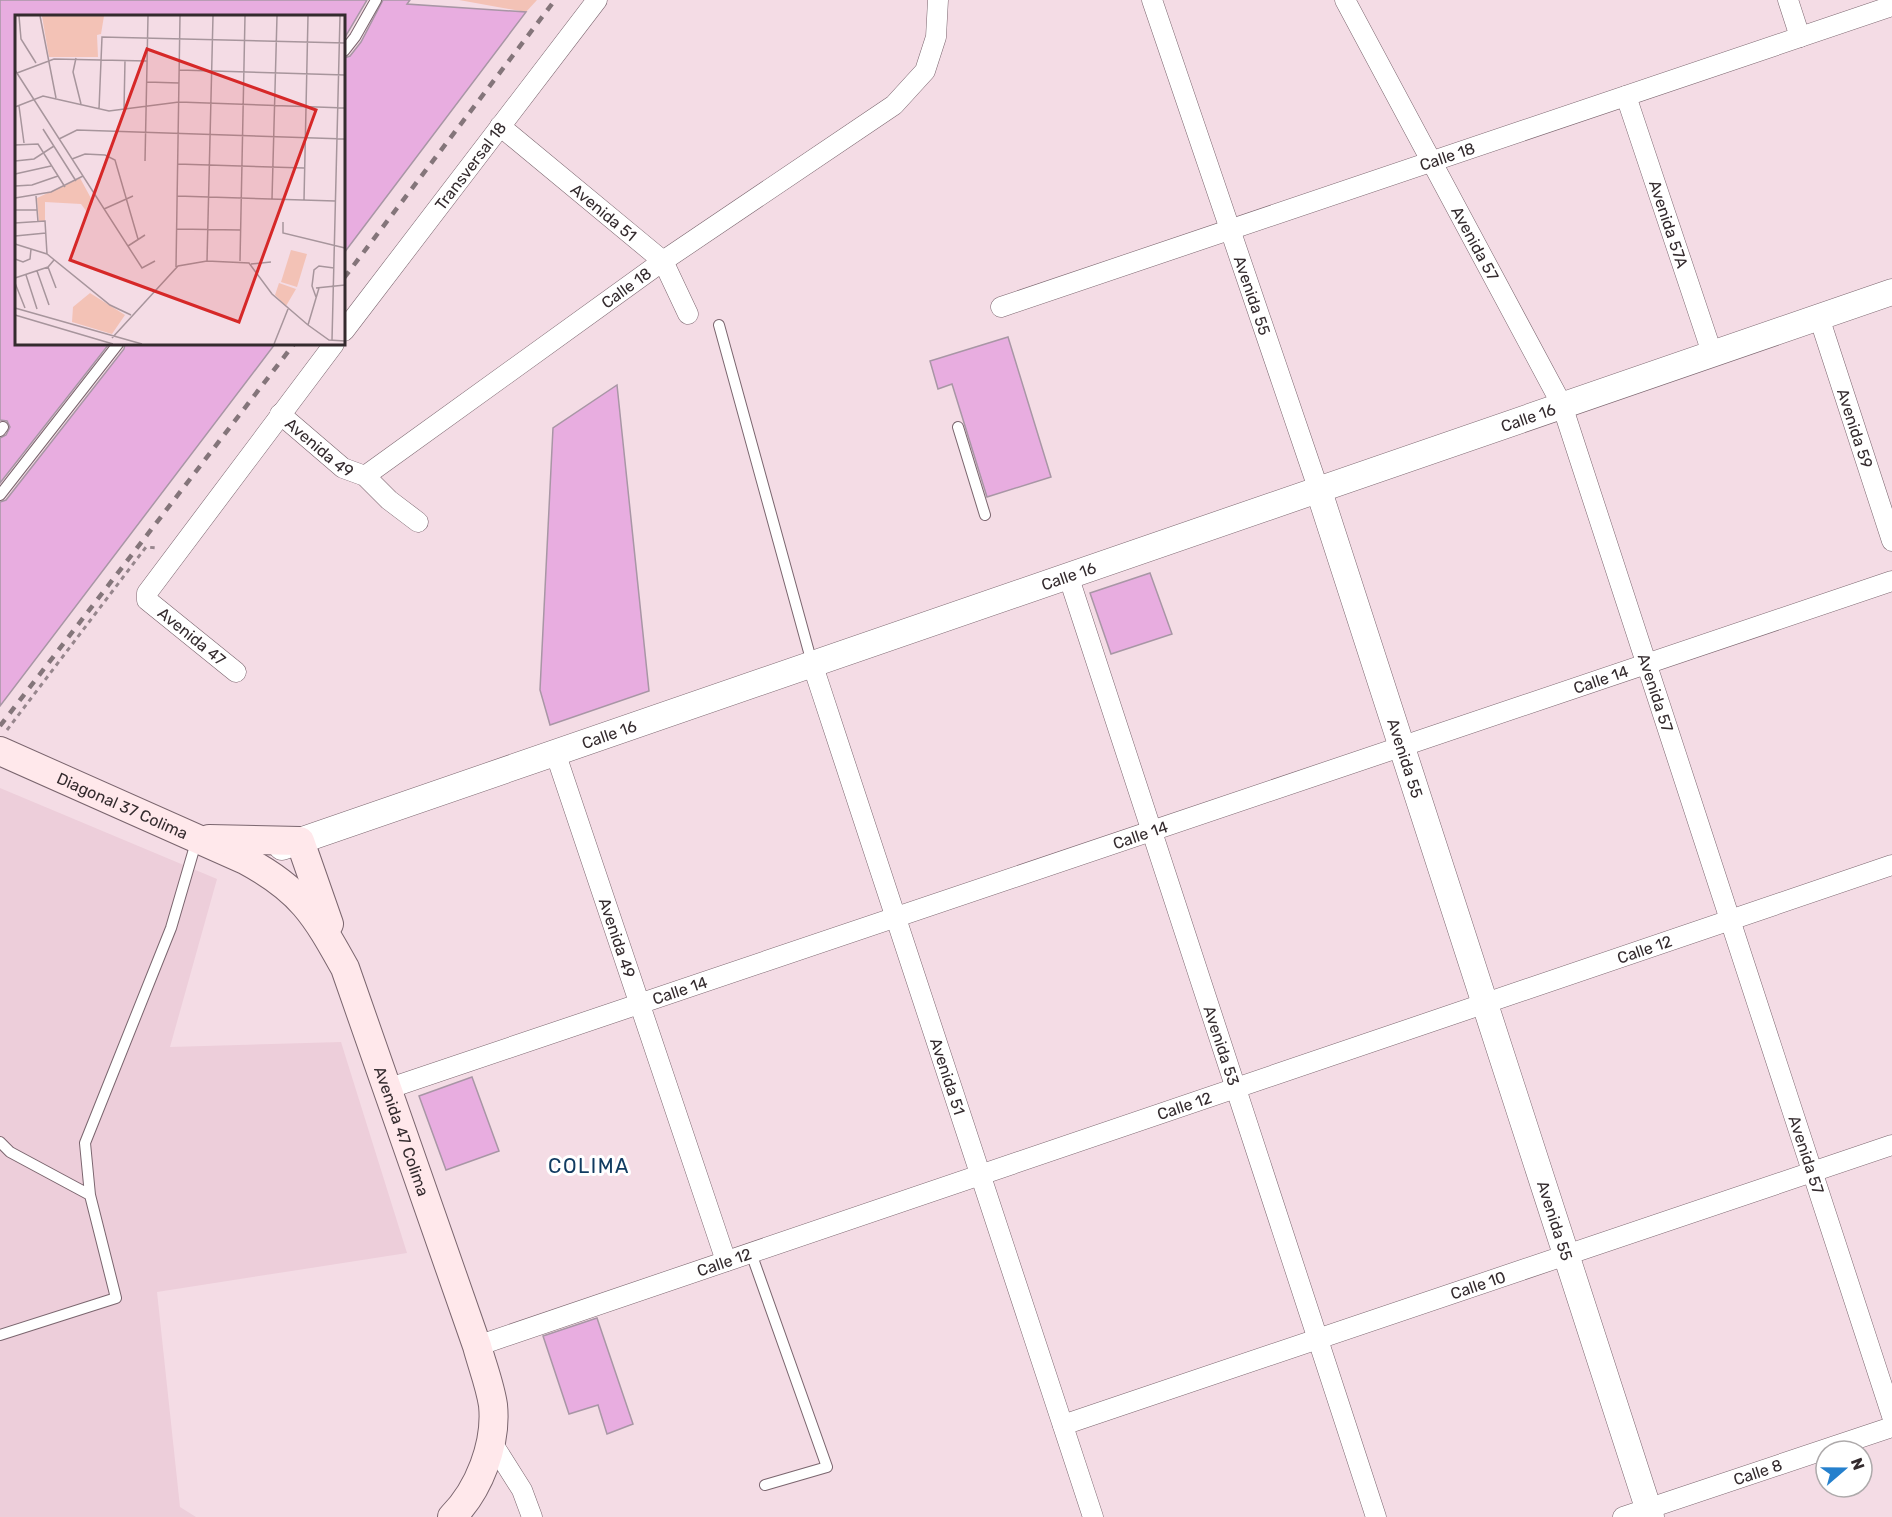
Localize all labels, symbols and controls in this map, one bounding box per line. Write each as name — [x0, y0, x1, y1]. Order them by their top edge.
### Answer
inset map — [15, 15, 345, 345]
street label: Transversal 18 — [431, 118, 510, 214]
street label: Calle 18 — [1417, 139, 1478, 175]
street label: Avenida 57A — [1645, 178, 1692, 271]
street label: Avenida 51 — [567, 180, 640, 245]
street label: Avenida 57 — [1447, 203, 1503, 284]
street label: Avenida 55 — [1230, 253, 1274, 338]
street label: Calle 18 — [598, 264, 655, 312]
street label: Avenida 59 — [1833, 386, 1877, 471]
street label: Calle 16 — [1498, 400, 1558, 436]
street label: Avenida 49 — [281, 414, 356, 481]
street label: Calle 16 — [1039, 558, 1099, 595]
street label: Avenida 47 — [154, 603, 229, 669]
street label: Avenida 57 — [1634, 651, 1677, 734]
street label: Calle 14 — [1571, 662, 1631, 698]
street label: Calle 16 — [579, 716, 639, 753]
street label: Avenida 55 — [1383, 716, 1427, 801]
street label: Diagonal 37 Colima — [54, 769, 191, 843]
street label: Calle 14 — [1110, 817, 1170, 853]
street label: Avenida 49 — [595, 896, 639, 980]
street label: Calle 12 — [1615, 932, 1674, 968]
street label: Calle 14 — [650, 973, 710, 1009]
street label: Avenida 53 — [1199, 1003, 1243, 1088]
street label: Avenida 51 — [926, 1036, 969, 1117]
street label: Avenida 47 Colima — [370, 1064, 433, 1199]
street label: Calle 12 — [1155, 1088, 1214, 1124]
street label: Avenida 57 — [1785, 1113, 1828, 1196]
district label: COLIMA — [548, 1154, 630, 1178]
street label: Avenida 55 — [1533, 1178, 1576, 1263]
street label: Calle 12 — [694, 1244, 754, 1281]
street label: Calle 10 — [1448, 1267, 1508, 1303]
north arrow — [1814, 1439, 1874, 1499]
street label: Calle 8 — [1731, 1455, 1785, 1489]
text: N — [1847, 1455, 1869, 1473]

